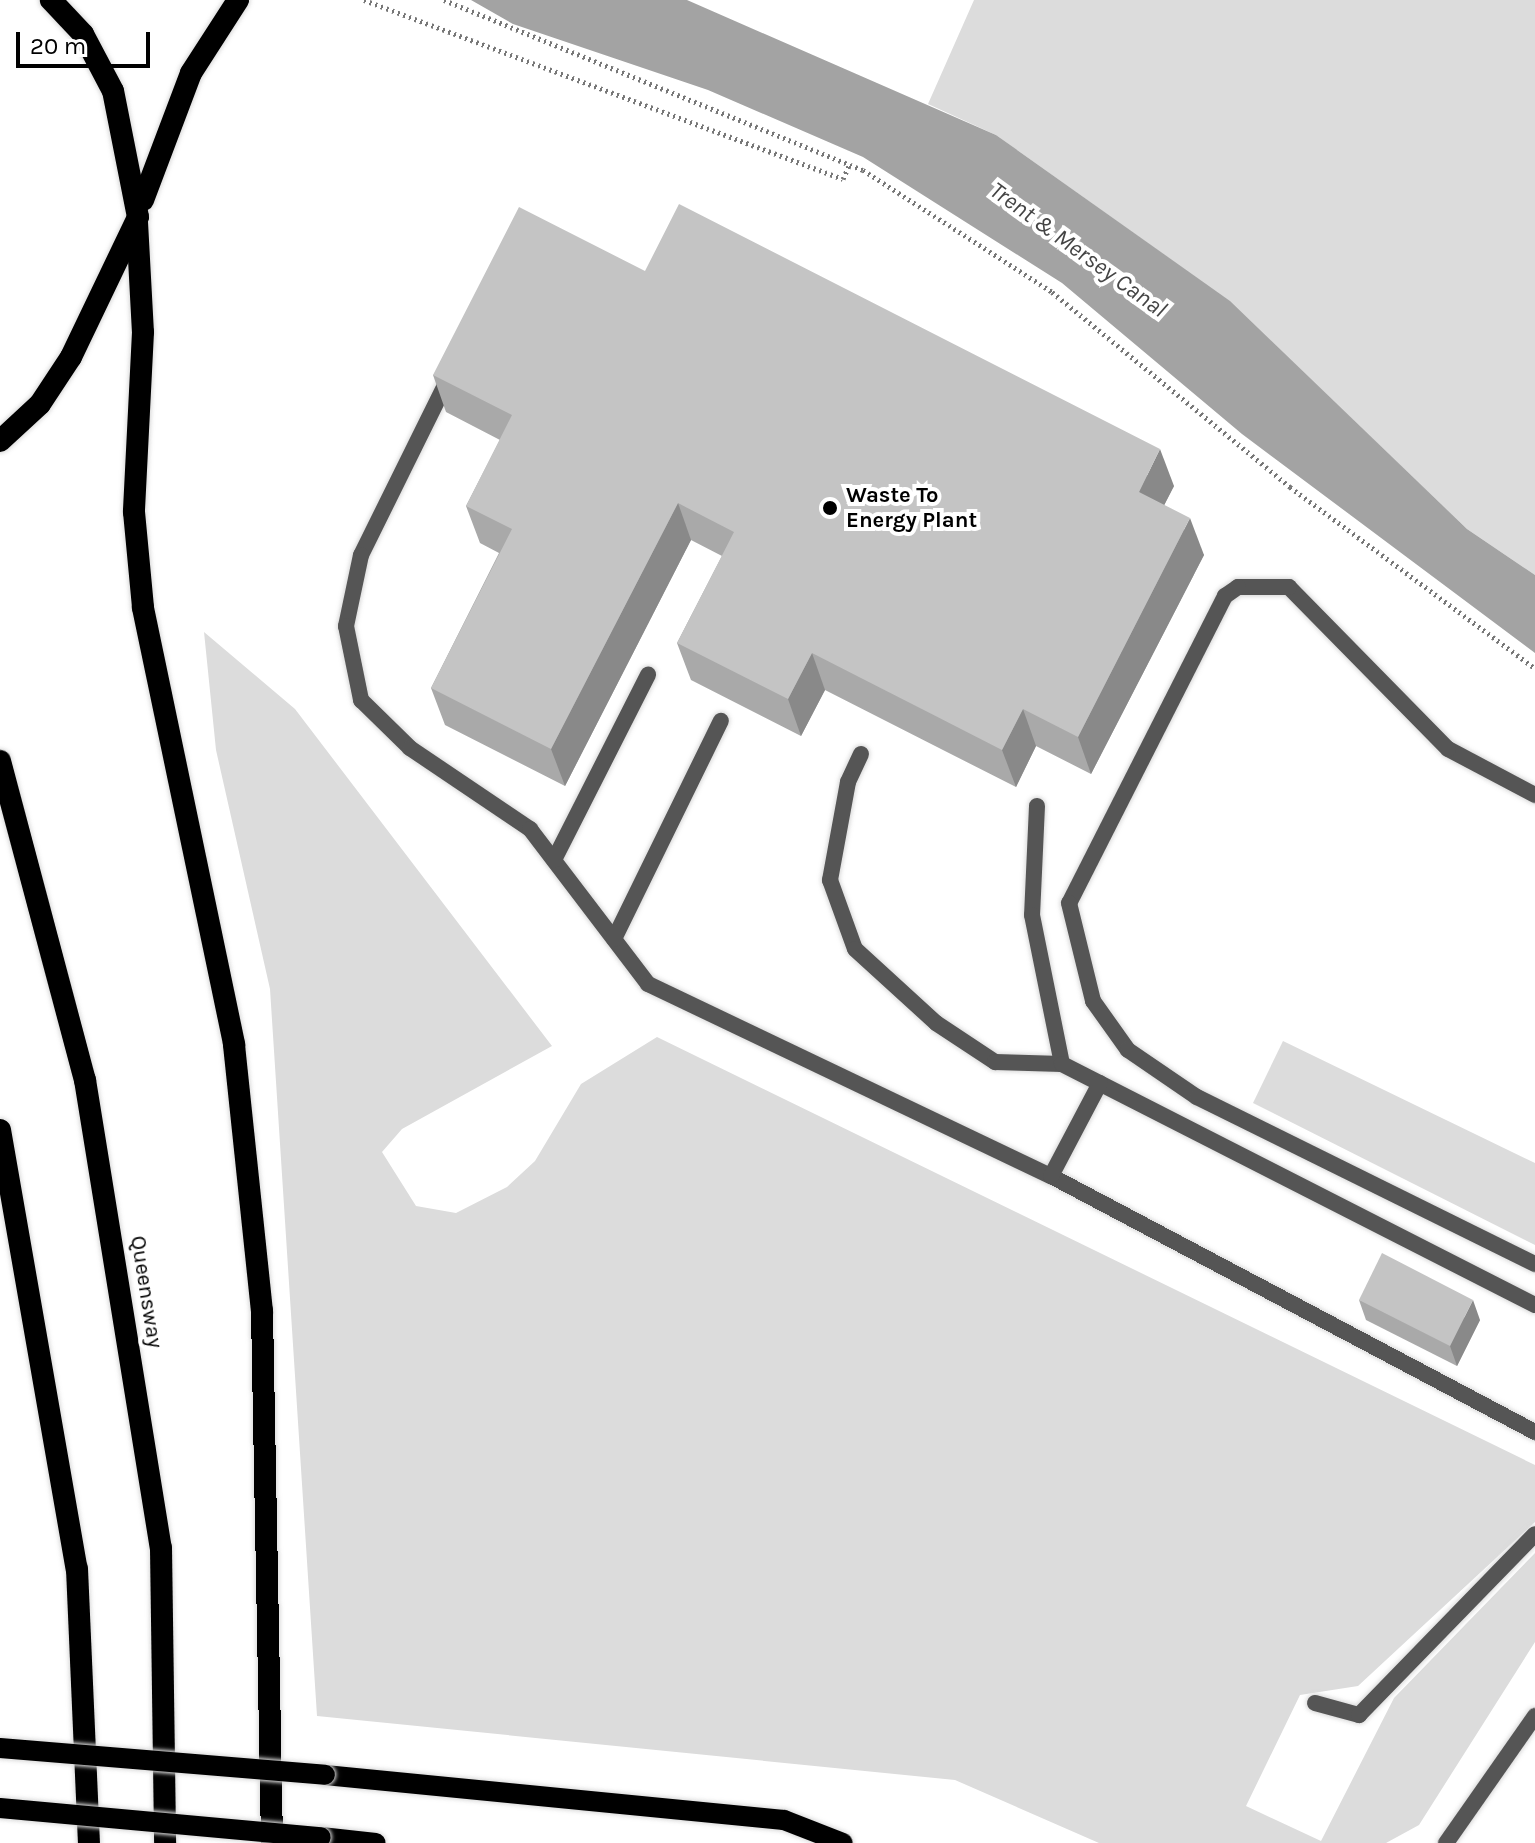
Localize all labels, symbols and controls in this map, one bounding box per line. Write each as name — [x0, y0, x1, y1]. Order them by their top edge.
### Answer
scale bar — [20, 16, 154, 66]
text: 20 m — [30, 32, 86, 60]
water label: Trent & Mersey Canal — [984, 176, 1172, 324]
place label: Waste To Energy Plant — [846, 482, 977, 534]
marker: Waste To Energy Plant — [821, 499, 839, 517]
street label: Queensway — [124, 1234, 168, 1350]

